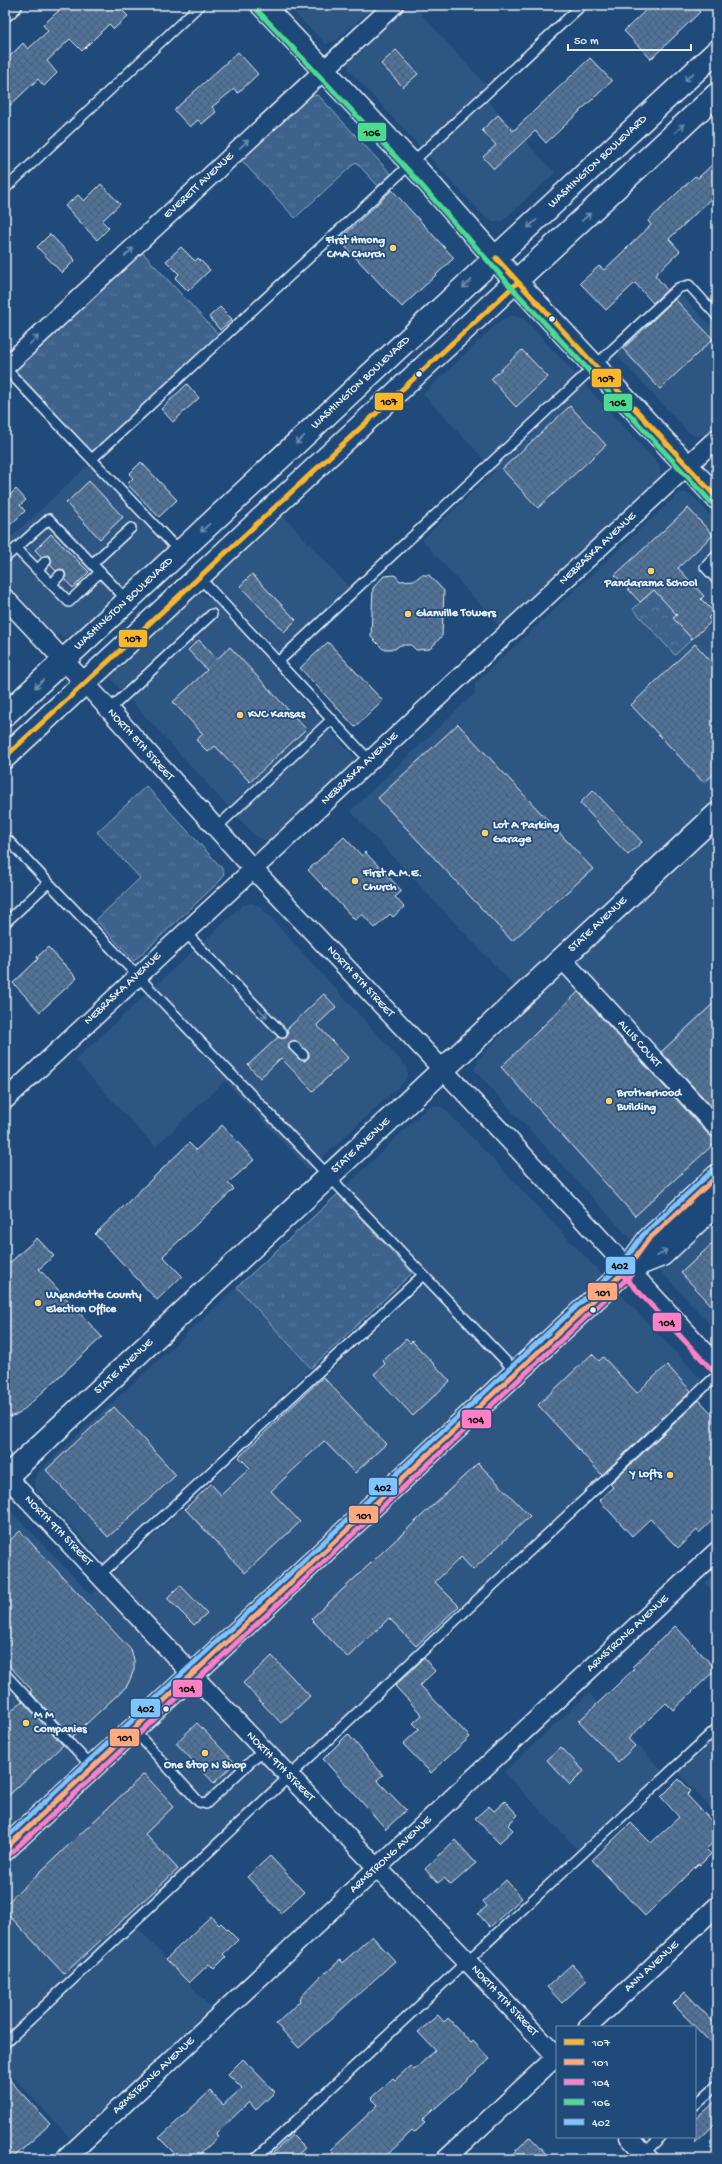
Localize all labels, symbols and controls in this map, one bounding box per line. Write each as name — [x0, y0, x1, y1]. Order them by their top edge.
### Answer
scale bar — [568, 26, 691, 52]
text: 50 m — [574, 35, 599, 49]
one-way arrow — [683, 73, 694, 82]
street label: WASHINGTON BOULEVARD — [545, 112, 651, 212]
line badge: 106 — [357, 122, 387, 142]
one-way arrow — [675, 124, 686, 133]
text: 106 — [363, 128, 381, 140]
one-way arrow — [239, 139, 249, 149]
street label: EVERETT AVENUE — [161, 150, 237, 222]
one-way arrow — [581, 213, 591, 222]
one-way arrow — [527, 219, 537, 228]
place label: First Hmong CMA Church — [325, 234, 386, 262]
marker: First Hmong CMA Church — [388, 243, 398, 253]
one-way arrow — [124, 247, 134, 257]
one-way arrow — [462, 280, 472, 289]
unlabelled marker — [547, 314, 557, 324]
street label: WASHINGTON BOULEVARD — [308, 333, 414, 433]
one-way arrow — [28, 336, 39, 345]
line badge: 107 — [591, 368, 622, 388]
unlabelled marker — [414, 369, 424, 379]
text: 107 — [597, 374, 615, 386]
line badge: 107 — [374, 392, 404, 411]
line badge: 106 — [603, 393, 633, 412]
text: 107 — [380, 397, 398, 409]
text: 106 — [609, 398, 627, 410]
one-way arrow — [295, 435, 305, 445]
street label: NEBRASKA AVENUE — [557, 509, 640, 588]
one-way arrow — [200, 524, 210, 533]
street label: WASHINGTON BOULEVARD — [71, 554, 177, 654]
marker: Pandarama School — [646, 566, 656, 576]
place label: Pandarama School — [604, 577, 698, 591]
place label: Glanville Towers — [416, 607, 496, 621]
marker: Glanville Towers — [403, 609, 413, 619]
line badge: 107 — [118, 629, 148, 648]
text: 107 — [124, 634, 142, 646]
one-way arrow — [34, 679, 44, 688]
street label: NORTH 8TH STREET — [104, 706, 177, 785]
place label: KVC Kansas — [247, 708, 306, 722]
marker: KVC Kansas — [235, 710, 245, 720]
street label: NEBRASKA AVENUE — [319, 729, 402, 808]
place label: Lot A Parking Garage — [493, 819, 559, 847]
marker: Lot A Parking Garage — [480, 828, 490, 838]
place label: First A.M.E. Church — [362, 867, 422, 895]
marker: First A.M.E. Church — [350, 876, 360, 886]
street label: STATE AVENUE — [566, 894, 631, 956]
street label: NORTH 8TH STREET — [323, 943, 398, 1022]
street label: NEBRASKA AVENUE — [82, 949, 165, 1028]
one-way arrow — [258, 1008, 268, 1018]
street label: ALLIS COURT — [614, 1017, 665, 1072]
place label: Brotherhood Building — [616, 1087, 683, 1115]
marker: Brotherhood Building — [604, 1096, 614, 1106]
street label: STATE AVENUE — [329, 1115, 394, 1177]
one-way arrow — [657, 1249, 668, 1257]
line badge: 402 — [605, 1256, 636, 1275]
text: 402 — [611, 1261, 629, 1273]
line badge: 101 — [587, 1282, 618, 1301]
text: 101 — [594, 1288, 611, 1300]
place label: Wyandotte County Election Office — [45, 1289, 142, 1317]
marker: Wyandotte County Election Office — [33, 1298, 43, 1308]
unlabelled marker — [588, 1305, 598, 1315]
line badge: 104 — [652, 1312, 682, 1332]
text: 104 — [658, 1318, 676, 1330]
street label: STATE AVENUE — [92, 1336, 157, 1398]
line badge: 104 — [461, 1409, 492, 1429]
text: 104 — [467, 1415, 485, 1427]
place label: Y Lofts — [628, 1468, 663, 1482]
marker: Y Lofts — [665, 1470, 675, 1480]
line badge: 402 — [368, 1477, 398, 1496]
text: 402 — [374, 1483, 392, 1495]
street label: NORTH 9TH STREET — [21, 1493, 96, 1570]
line badge: 101 — [348, 1505, 379, 1524]
text: 101 — [355, 1511, 372, 1523]
street label: ARMSTRONG AVENUE — [584, 1592, 672, 1676]
line badge: 104 — [172, 1679, 203, 1698]
text: 104 — [178, 1684, 196, 1696]
line badge: 402 — [130, 1698, 161, 1718]
text: 402 — [137, 1704, 155, 1716]
unlabelled marker — [161, 1704, 171, 1714]
place label: M M Companies — [33, 1709, 87, 1737]
marker: M M Companies — [21, 1718, 31, 1728]
line badge: 101 — [109, 1728, 140, 1747]
street label: NORTH 9TH STREET — [243, 1729, 318, 1806]
text: 101 — [116, 1733, 133, 1745]
marker: One Stop N Shop — [200, 1748, 210, 1758]
place label: One Stop N Shop — [164, 1759, 246, 1773]
street label: ARMSTRONG AVENUE — [347, 1813, 435, 1897]
street label: ANN AVENUE — [622, 1938, 682, 1996]
street label: NORTH 9TH STREET — [468, 1963, 541, 2040]
legend — [556, 2026, 696, 2138]
street label: ARMSTRONG AVENUE — [110, 2034, 198, 2118]
text: 107 — [591, 2037, 611, 2051]
text: 101 — [591, 2057, 609, 2071]
text: 104 — [591, 2077, 610, 2091]
text: 106 — [591, 2097, 611, 2111]
text: 402 — [592, 2117, 610, 2131]

